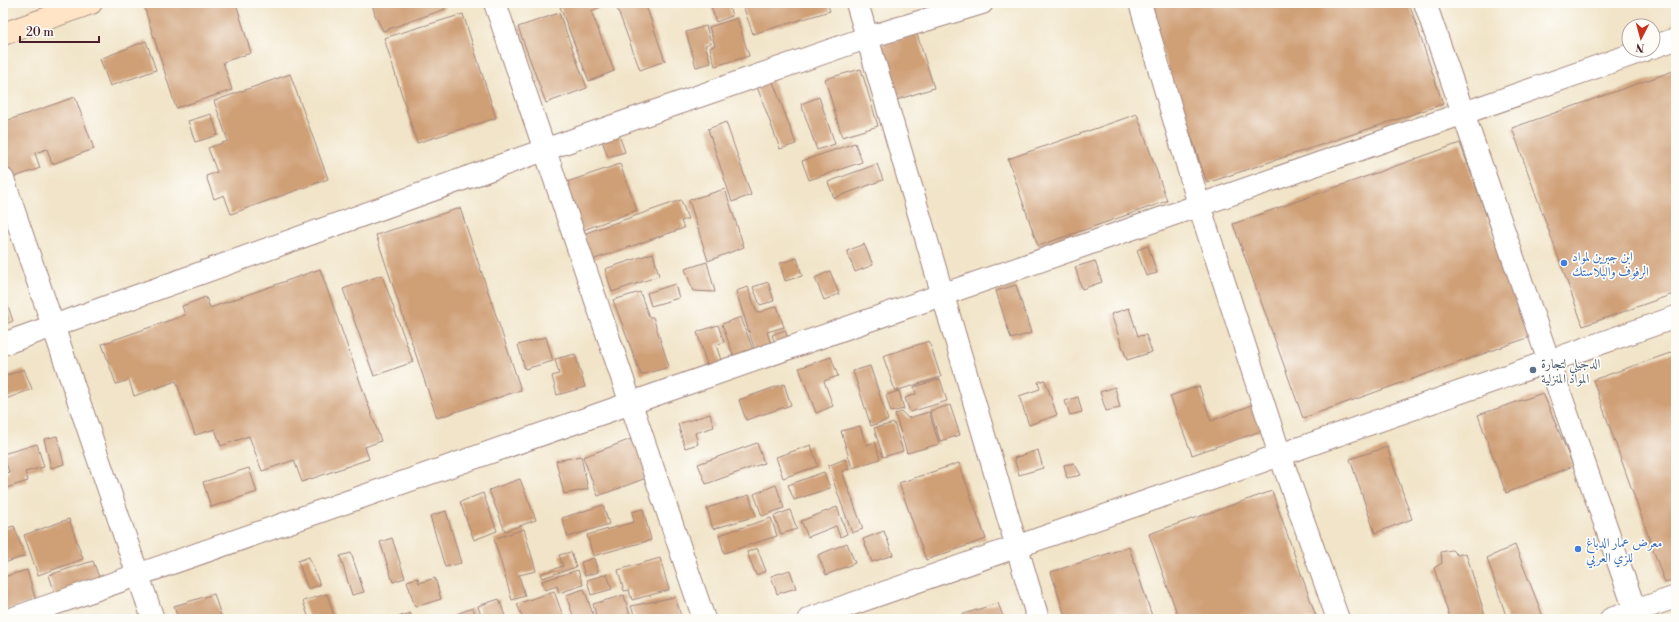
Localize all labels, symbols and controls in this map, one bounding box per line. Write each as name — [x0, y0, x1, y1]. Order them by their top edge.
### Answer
scale bar — [20, 18, 99, 44]
north arrow — [1621, 18, 1661, 58]
text: 20 m — [26, 25, 54, 40]
text: N — [1635, 40, 1645, 54]
place label: ابن جبرين لمواد الرفوف والبلاستك — [1572, 249, 1649, 280]
marker: ابن جبرين لمواد الرفوف والبلاستك — [1559, 258, 1569, 268]
place label: الدجيلي لتجارة المواد المنزلية — [1541, 356, 1601, 387]
marker: الدجيلي لتجارة المواد المنزلية — [1528, 365, 1538, 375]
place label: معرض عمار الدباغ للزي العربي — [1586, 535, 1662, 569]
marker: معرض عمار الدباغ للزي العربي — [1573, 544, 1583, 554]

